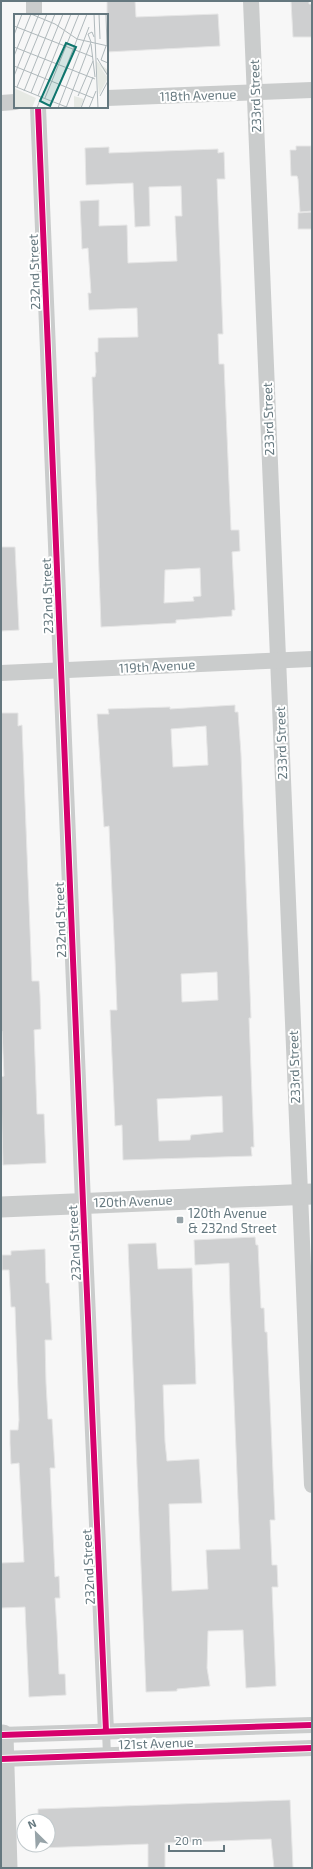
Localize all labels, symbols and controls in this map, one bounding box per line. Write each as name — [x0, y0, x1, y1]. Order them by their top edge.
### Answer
inset map — [14, 14, 108, 108]
street label: 233rd Street — [246, 59, 264, 133]
street label: 118th Avenue — [159, 86, 237, 104]
street label: 232nd Street — [25, 234, 43, 310]
street label: 233rd Street — [259, 382, 277, 456]
street label: 232nd Street — [38, 558, 56, 634]
street label: 119th Avenue — [118, 656, 196, 676]
street label: 233rd Street — [272, 706, 290, 780]
street label: 232nd Street — [51, 882, 69, 958]
street label: 233rd Street — [285, 1030, 303, 1104]
street label: 120th Avenue — [93, 1192, 173, 1210]
street label: 232nd Street — [64, 1205, 84, 1281]
place label: 120th Avenue & 232nd Street — [188, 1205, 277, 1236]
marker: 120th Avenue & 232nd Street — [175, 1215, 185, 1225]
street label: 232nd Street — [78, 1529, 98, 1605]
street label: 121st Avenue — [118, 1734, 194, 1752]
north arrow — [16, 1813, 56, 1853]
text: N — [25, 1816, 38, 1831]
scale bar — [169, 1827, 224, 1853]
text: 20 m — [175, 1833, 202, 1847]

